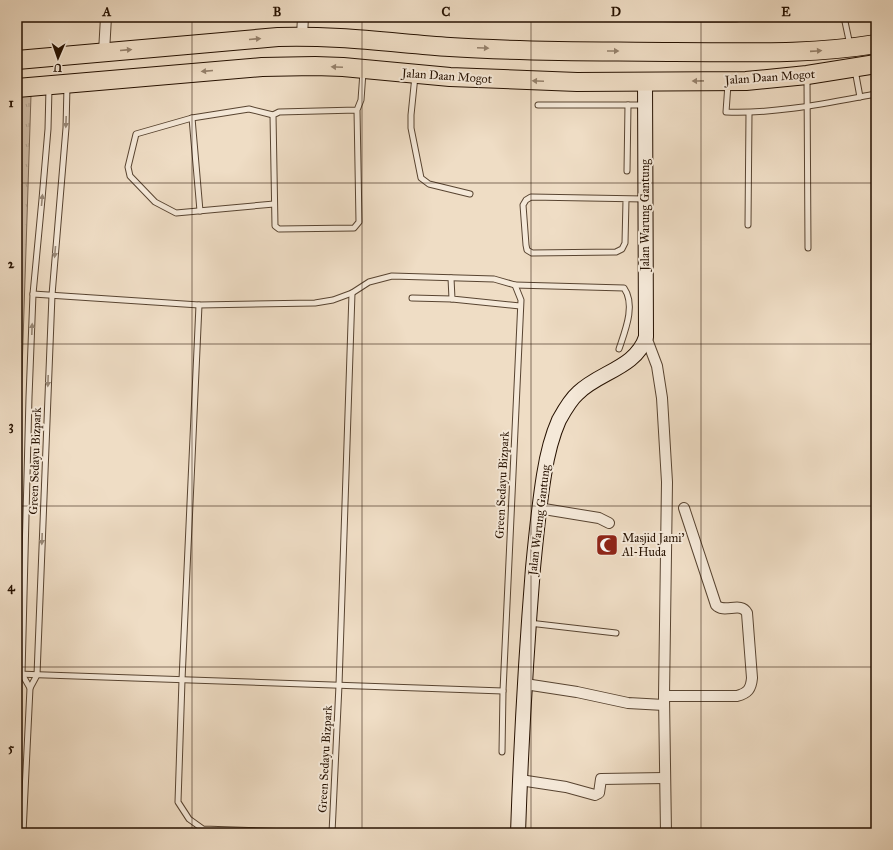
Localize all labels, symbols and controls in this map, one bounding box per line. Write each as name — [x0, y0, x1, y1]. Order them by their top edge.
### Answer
text: A — [102, 4, 112, 20]
text: B — [273, 4, 282, 20]
text: C — [442, 4, 451, 20]
text: D — [611, 4, 621, 20]
text: E — [781, 4, 791, 20]
one-way arrow — [249, 36, 261, 43]
north arrow — [38, 38, 78, 78]
one-way arrow — [477, 45, 489, 52]
one-way arrow — [120, 47, 132, 54]
one-way arrow — [607, 48, 620, 54]
one-way arrow — [810, 48, 822, 55]
text: U — [53, 61, 62, 74]
one-way arrow — [330, 64, 343, 70]
street label: Jalan Daan Mogot — [400, 66, 493, 87]
street label: Jalan Daan Mogot — [723, 67, 816, 88]
one-way arrow — [201, 68, 213, 75]
one-way arrow — [531, 78, 544, 84]
one-way arrow — [691, 78, 704, 84]
text: 1 — [8, 95, 14, 111]
one-way arrow — [63, 116, 70, 128]
street label: Jalan Warung Gantung — [638, 159, 653, 273]
one-way arrow — [39, 194, 46, 206]
one-way arrow — [52, 246, 59, 258]
text: 2 — [8, 256, 15, 272]
one-way arrow — [29, 322, 35, 335]
one-way arrow — [45, 375, 51, 388]
street label: Green Sedayu Bizpark — [26, 407, 44, 515]
text: 3 — [8, 418, 14, 434]
street label: Green Sedayu Bizpark — [492, 431, 512, 539]
street label: Jalan Warung Gantung — [525, 463, 554, 578]
place label: Masjid Jami' Al-Huda — [621, 531, 685, 559]
mosque icon: Masjid Jami' Al-Huda — [594, 532, 620, 558]
one-way arrow — [39, 533, 45, 546]
text: 4 — [7, 579, 15, 595]
street label: Green Sedayu Bizpark — [315, 705, 335, 813]
text: 5 — [8, 740, 15, 756]

